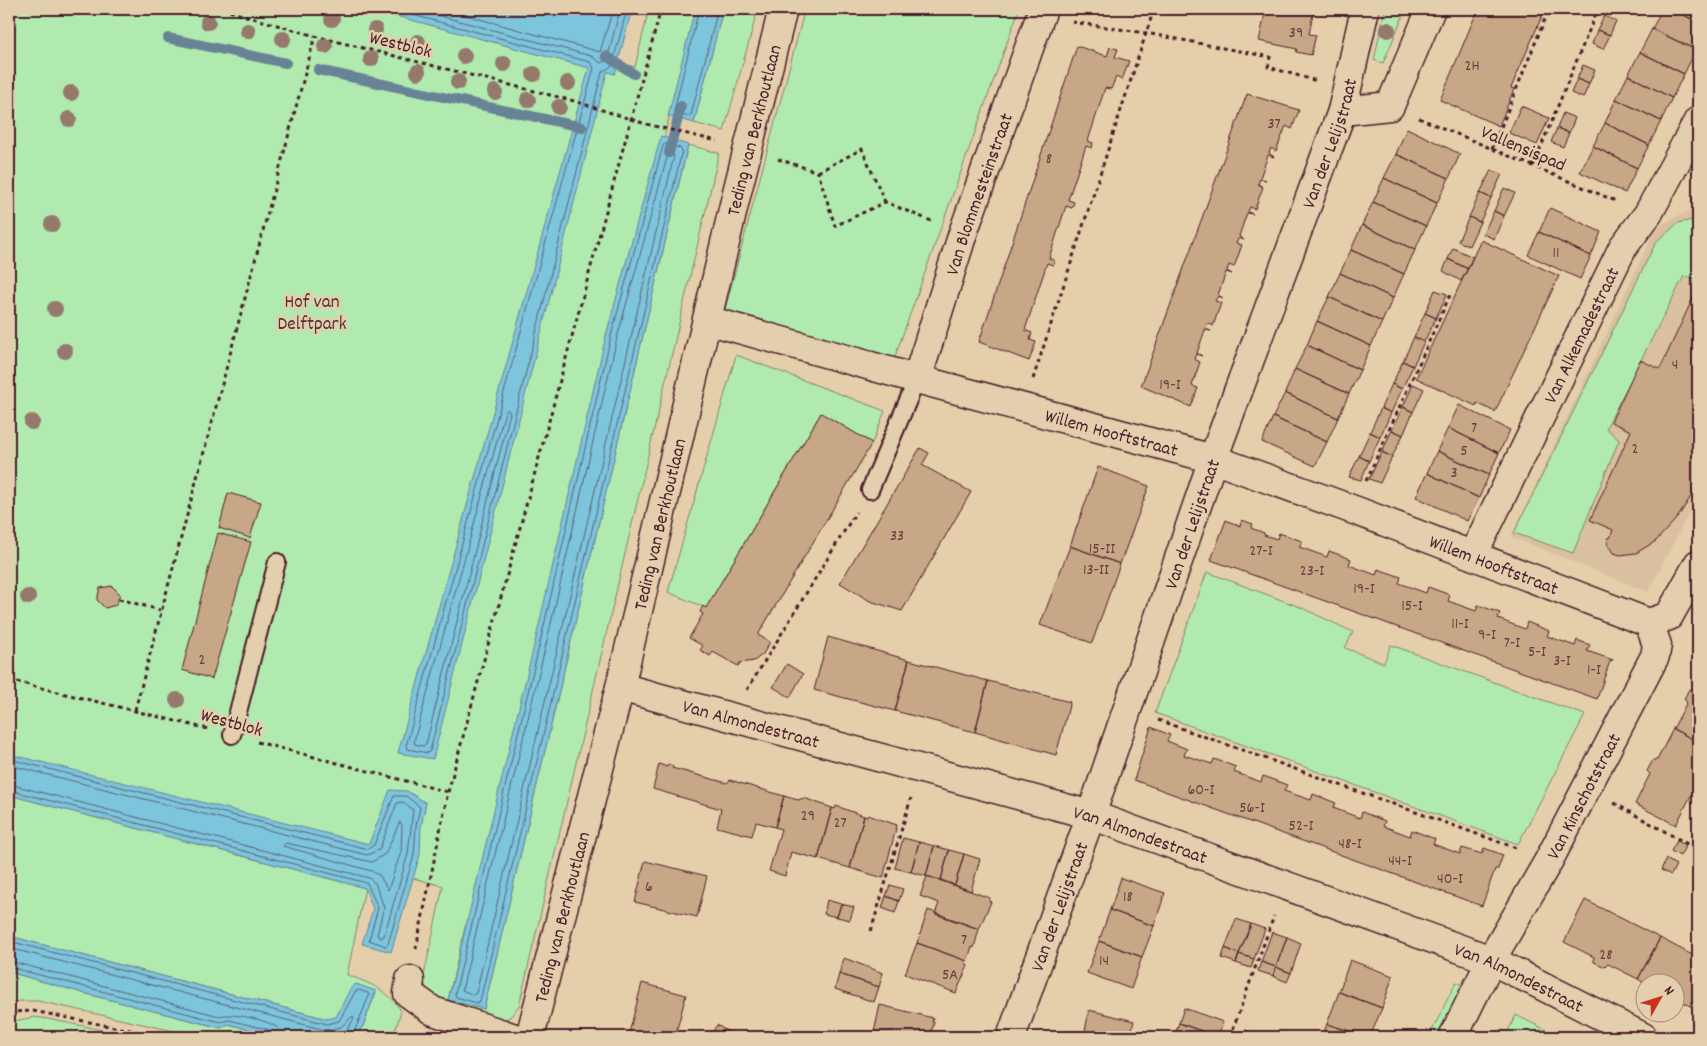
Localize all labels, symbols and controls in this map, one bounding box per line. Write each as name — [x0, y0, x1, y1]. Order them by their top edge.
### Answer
house number: 39 — [1289, 22, 1303, 45]
street label: Westblok — [366, 26, 434, 67]
street label: Teding van Berkhoutlaan — [722, 42, 790, 219]
house number: 2H — [1464, 55, 1480, 78]
street label: Van der Lelijstraat — [1297, 76, 1366, 213]
street label: Van Blommesteinstraat — [940, 110, 1022, 279]
house number: 37 — [1267, 113, 1281, 136]
street label: Vallensispad — [1476, 120, 1569, 180]
house number: 8 — [1046, 148, 1052, 171]
house number: 11 — [1552, 242, 1560, 265]
street label: Van Alkemadestraat — [1539, 264, 1628, 409]
park label: Hof van Delftpark — [278, 290, 347, 339]
house number: 4 — [1672, 354, 1678, 377]
house number: 19-I — [1159, 374, 1181, 397]
street label: Willem Hooftstraat — [1042, 404, 1180, 466]
house number: 7 — [1471, 417, 1477, 440]
street label: Teding van Berkhoutlaan — [629, 436, 695, 613]
house number: 2 — [1632, 438, 1639, 461]
house number: 5 — [1460, 440, 1468, 463]
street label: Van der Lelijstraat — [1159, 456, 1229, 593]
house number: 3 — [1450, 462, 1458, 485]
house number: 33 — [890, 525, 904, 548]
street label: Willem Hooftstraat — [1425, 530, 1562, 604]
house number: 15-II — [1089, 538, 1115, 561]
house number: 27-I — [1249, 540, 1273, 563]
house number: 13-II — [1083, 559, 1109, 582]
house number: 23-I — [1300, 560, 1324, 583]
house number: 19-I — [1353, 578, 1375, 601]
house number: 15-I — [1401, 595, 1423, 618]
house number: 11-I — [1451, 613, 1469, 636]
house number: 9-I — [1478, 624, 1496, 647]
house number: 7-I — [1504, 632, 1520, 655]
house number: 5-I — [1528, 641, 1546, 664]
house number: 2 — [199, 649, 206, 672]
house number: 3-I — [1553, 650, 1571, 673]
house number: 1-I — [1587, 659, 1601, 682]
street label: Van Almondestraat — [679, 695, 822, 758]
street label: Westblok — [197, 703, 265, 746]
street label: Van Kinschotstraat — [1542, 729, 1630, 865]
house number: 60-I — [1188, 779, 1215, 802]
house number: 56-I — [1239, 797, 1265, 820]
street label: Van Almondestraat — [1070, 801, 1210, 873]
house number: 29 — [801, 805, 815, 828]
house number: 27 — [833, 812, 847, 835]
house number: 52-I — [1289, 815, 1313, 838]
street label: Teding van Berkhoutlaan — [529, 829, 599, 1006]
house number: 48-I — [1338, 833, 1362, 856]
street label: Van der Lelijstraat — [1026, 839, 1097, 976]
house number: 44-I — [1388, 850, 1412, 873]
house number: 40-I — [1437, 868, 1463, 891]
house number: 6 — [645, 876, 653, 899]
house number: 18 — [1123, 886, 1133, 909]
house number: 7 — [961, 929, 967, 952]
street label: Van Almondestraat — [1450, 938, 1587, 1022]
house number: 28 — [1599, 944, 1613, 967]
house number: 14 — [1099, 950, 1109, 973]
house number: 5A — [942, 964, 958, 987]
north arrow — [1634, 974, 1684, 1024]
text: N — [1659, 982, 1679, 1000]

